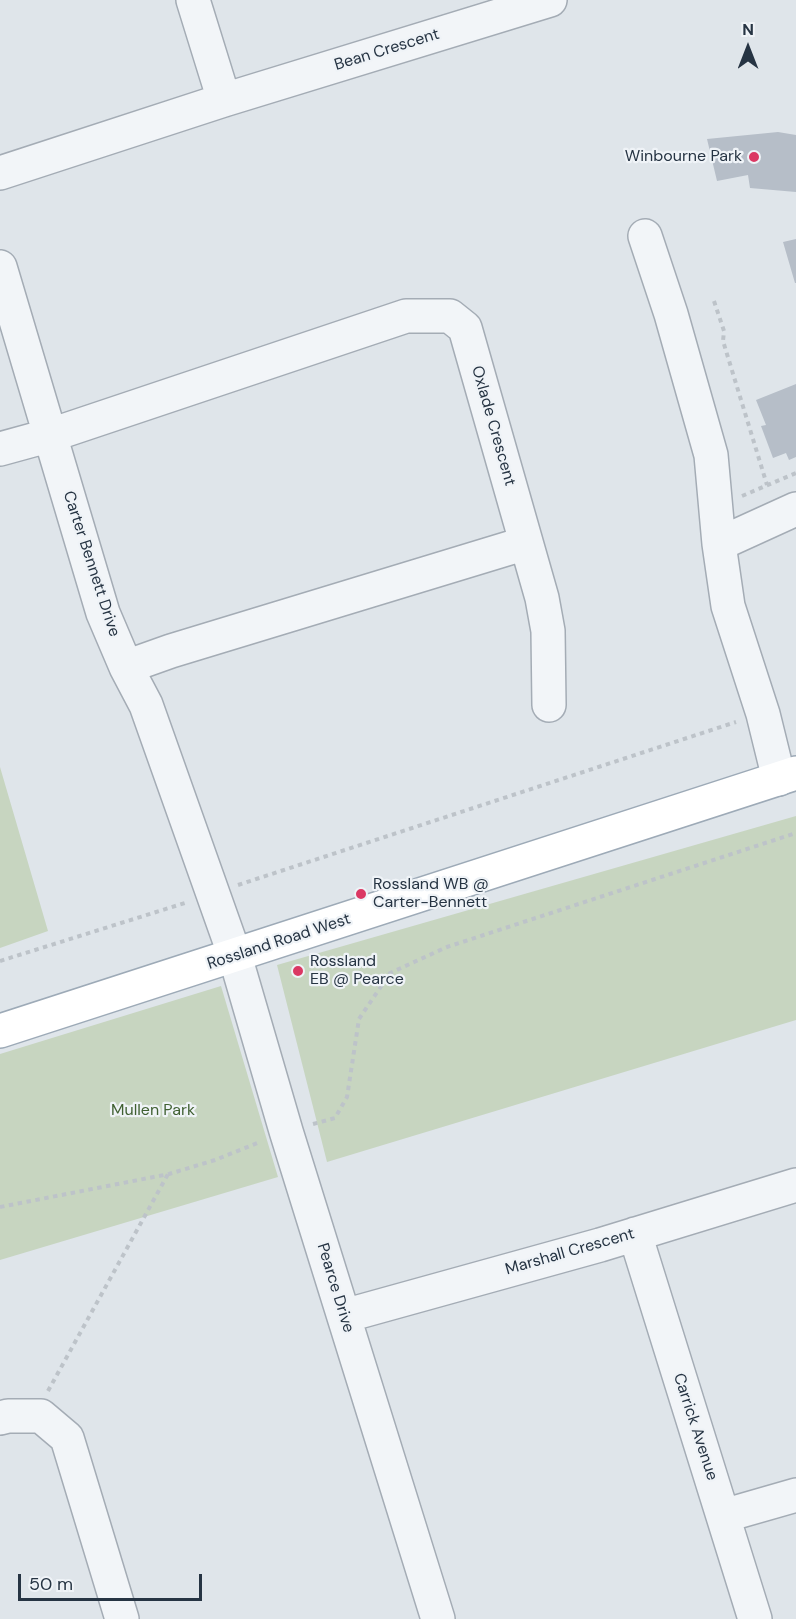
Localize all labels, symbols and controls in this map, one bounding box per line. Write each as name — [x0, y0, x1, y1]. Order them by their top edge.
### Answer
north arrow — [718, 18, 778, 78]
text: N — [742, 19, 754, 40]
street label: Bean Crescent — [332, 25, 442, 75]
place label: Winbourne Park — [625, 147, 742, 167]
marker: Winbourne Park — [747, 150, 761, 164]
street label: Oxlade Crescent — [467, 364, 519, 488]
street label: Carter Bennett Drive — [58, 489, 124, 639]
place label: Rossland WB @ Carter-Bennett — [373, 875, 489, 913]
marker: Rossland WB @ Carter-Bennett — [354, 887, 368, 901]
street label: Rossland Road West — [205, 910, 353, 974]
place label: Rossland EB @ Pearce — [310, 952, 404, 990]
marker: Rossland EB @ Pearce — [291, 964, 305, 978]
park label: Mullen Park — [111, 1101, 195, 1121]
street label: Marshall Crescent — [503, 1224, 637, 1280]
street label: Pearce Drive — [312, 1241, 358, 1335]
street label: Carrick Avenue — [669, 1371, 721, 1483]
scale bar — [21, 1562, 206, 1600]
text: 50 m — [29, 1572, 73, 1596]

